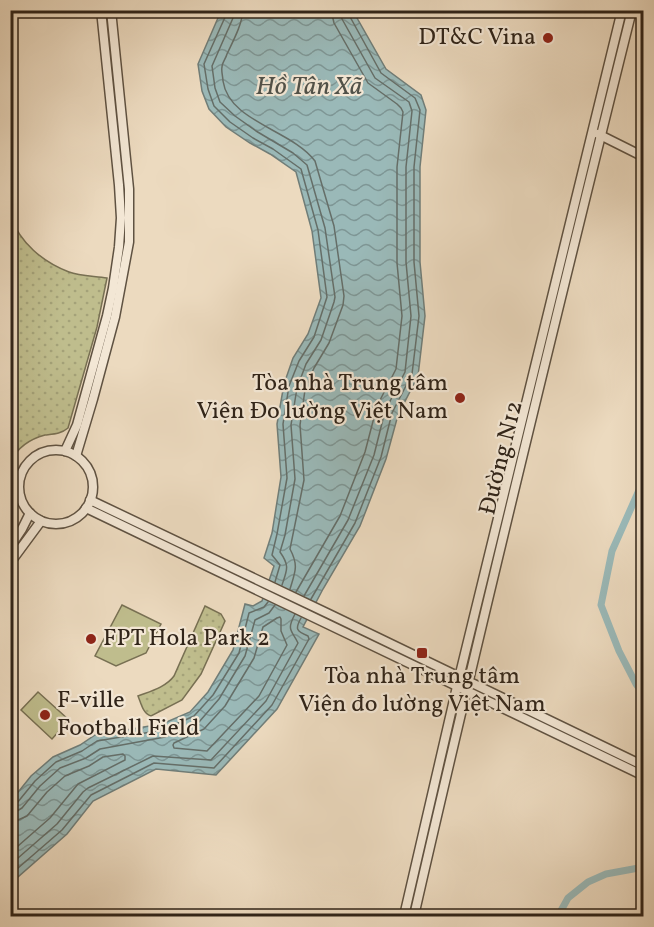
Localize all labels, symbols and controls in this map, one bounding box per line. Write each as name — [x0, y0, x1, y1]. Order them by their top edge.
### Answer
place label: DT&C Vina — [418, 21, 536, 55]
marker: DT&C Vina — [541, 31, 555, 45]
water label: Hồ Tân Xã — [256, 69, 363, 105]
place label: Tòa nhà Trung tâm Viện Đo lường Việt Nam — [196, 367, 448, 429]
marker: Tòa nhà Trung tâm Viện Đo lường Việt Nam — [453, 391, 467, 405]
street label: Đường N12 — [471, 397, 533, 519]
place label: FPT Hola Park 2 — [103, 622, 270, 656]
marker: FPT Hola Park 2 — [84, 632, 98, 646]
marker: Tòa nhà Trung tâm Viện đo lường Việt Nam — [415, 646, 429, 660]
place label: Tòa nhà Trung tâm Viện đo lường Việt Nam — [298, 660, 546, 722]
place label: F-ville Football Field — [57, 684, 200, 746]
marker: F-ville Football Field — [38, 708, 52, 722]

